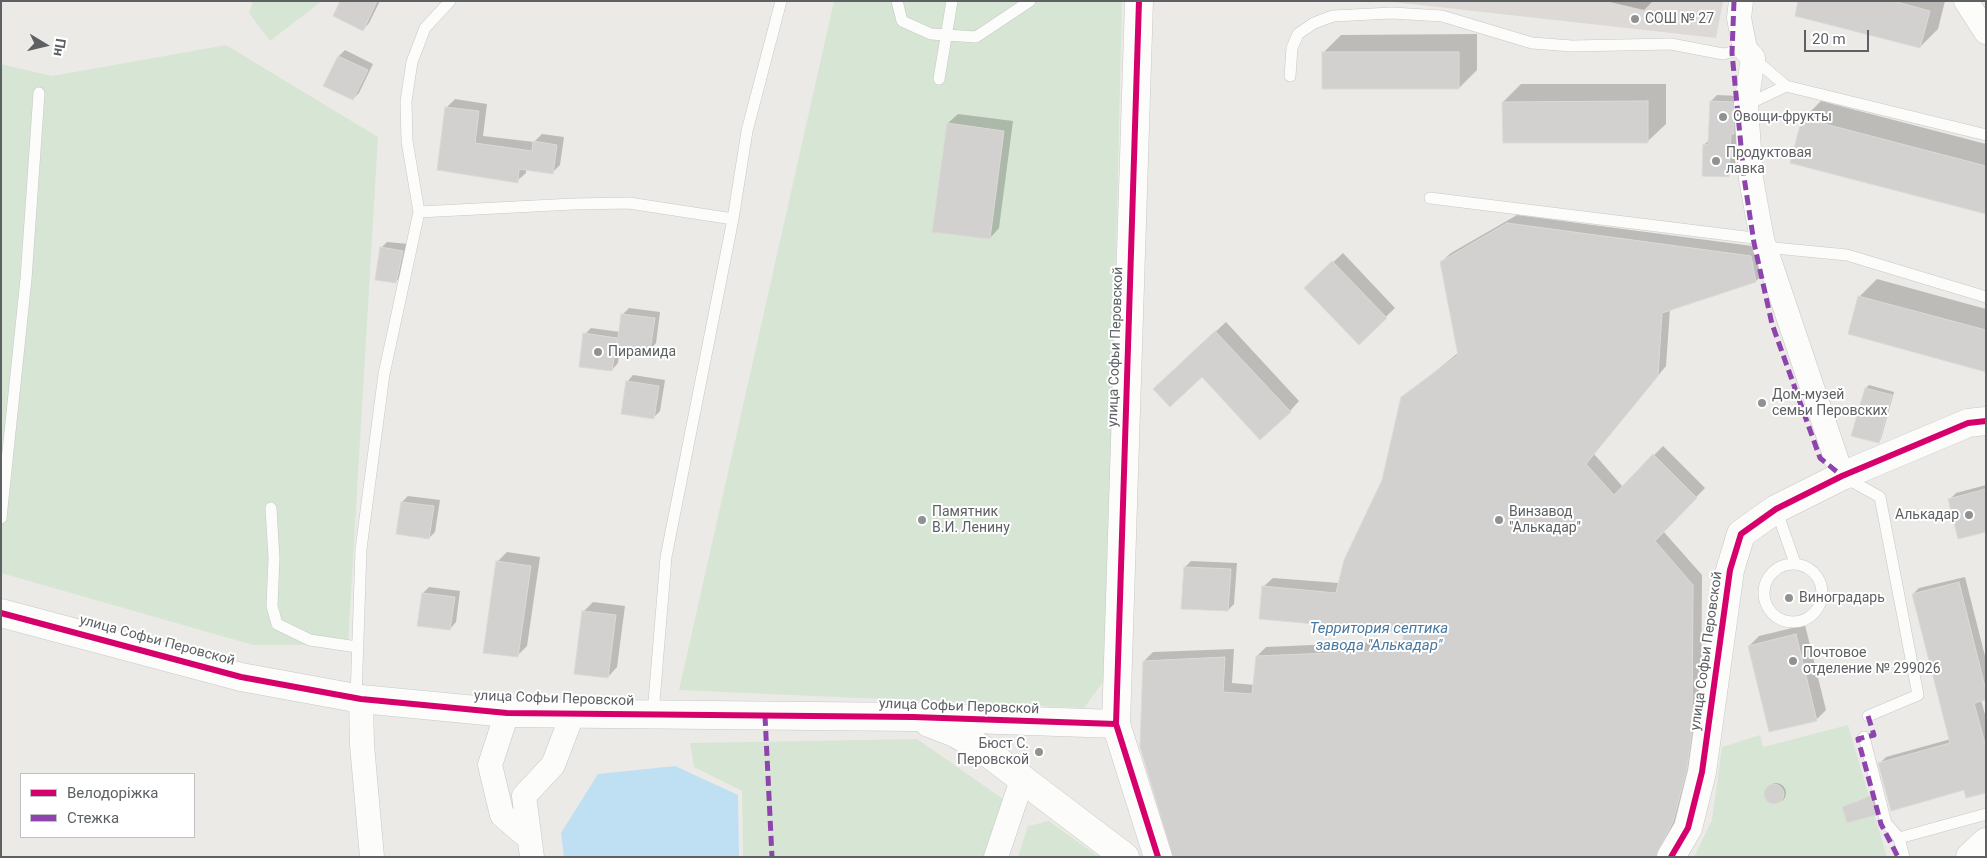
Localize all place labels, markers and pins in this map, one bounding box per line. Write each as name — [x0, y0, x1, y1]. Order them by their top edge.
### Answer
place label: СОШ № 27 — [1645, 11, 1714, 27]
marker: СОШ № 27 — [1629, 13, 1641, 25]
place label: Овощи-фрукты — [1733, 109, 1832, 125]
marker: Овощи-фрукты — [1717, 111, 1729, 123]
place label: Продуктовая лавка — [1726, 145, 1812, 178]
marker: Продуктовая лавка — [1710, 155, 1722, 167]
place label: Пирамида — [608, 344, 676, 360]
marker: Пирамида — [592, 346, 604, 358]
place label: Дом-музей семьи Перовских — [1772, 387, 1887, 420]
marker: Дом-музей семьи Перовских — [1756, 397, 1768, 409]
place label: Памятник В.И. Ленину — [932, 504, 1010, 536]
place label: Винзавод "Алькадар" — [1509, 504, 1581, 536]
place label: Алькадар — [1895, 507, 1959, 523]
marker: Алькадар — [1963, 509, 1975, 521]
marker: Памятник В.И. Ленину — [916, 514, 928, 526]
marker: Винзавод "Алькадар" — [1493, 514, 1505, 526]
place label: Виноградарь — [1799, 590, 1885, 606]
marker: Виноградарь — [1783, 592, 1795, 604]
place label: Почтовое отделение № 299026 — [1803, 645, 1940, 678]
marker: Почтовое отделение № 299026 — [1787, 655, 1799, 667]
place label: Бюст С. Перовской — [957, 736, 1029, 769]
marker: Бюст С. Перовской — [1033, 746, 1045, 758]

